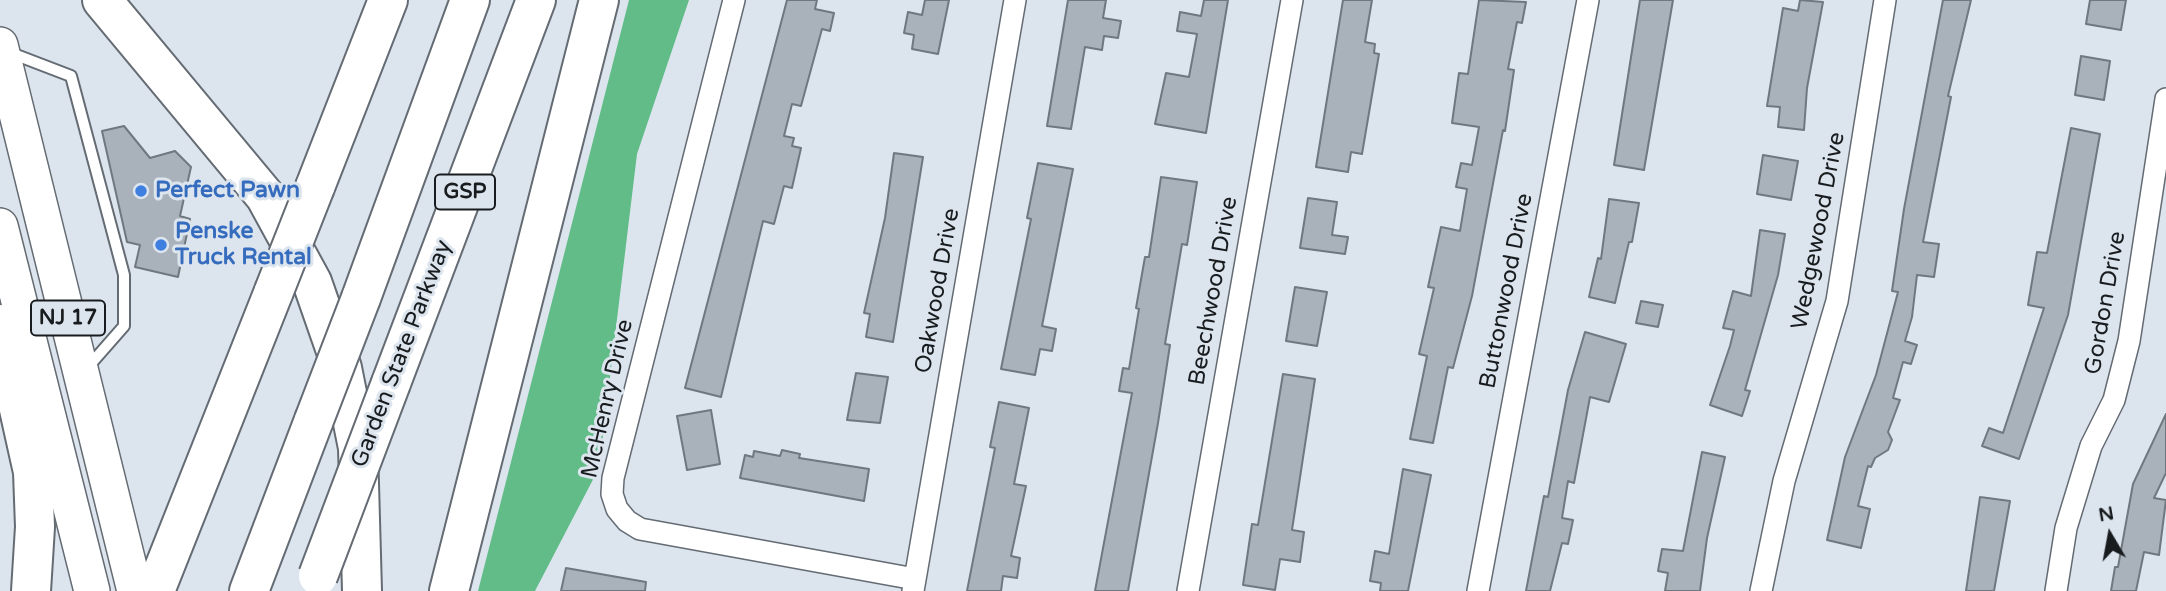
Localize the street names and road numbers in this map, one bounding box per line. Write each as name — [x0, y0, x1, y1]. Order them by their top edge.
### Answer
street label: Wedgewood Drive — [1786, 130, 1852, 332]
road number: GSP — [435, 174, 495, 210]
street label: Buttonwood Drive — [1475, 191, 1539, 391]
street label: Beechwood Drive — [1184, 195, 1244, 387]
street label: Oakwood Drive — [910, 206, 966, 376]
street label: Gordon Drive — [2080, 229, 2132, 377]
street label: Garden State Parkway — [346, 236, 458, 472]
road number: NJ 17 — [31, 300, 105, 336]
street label: McHenry Drive — [576, 317, 640, 481]

